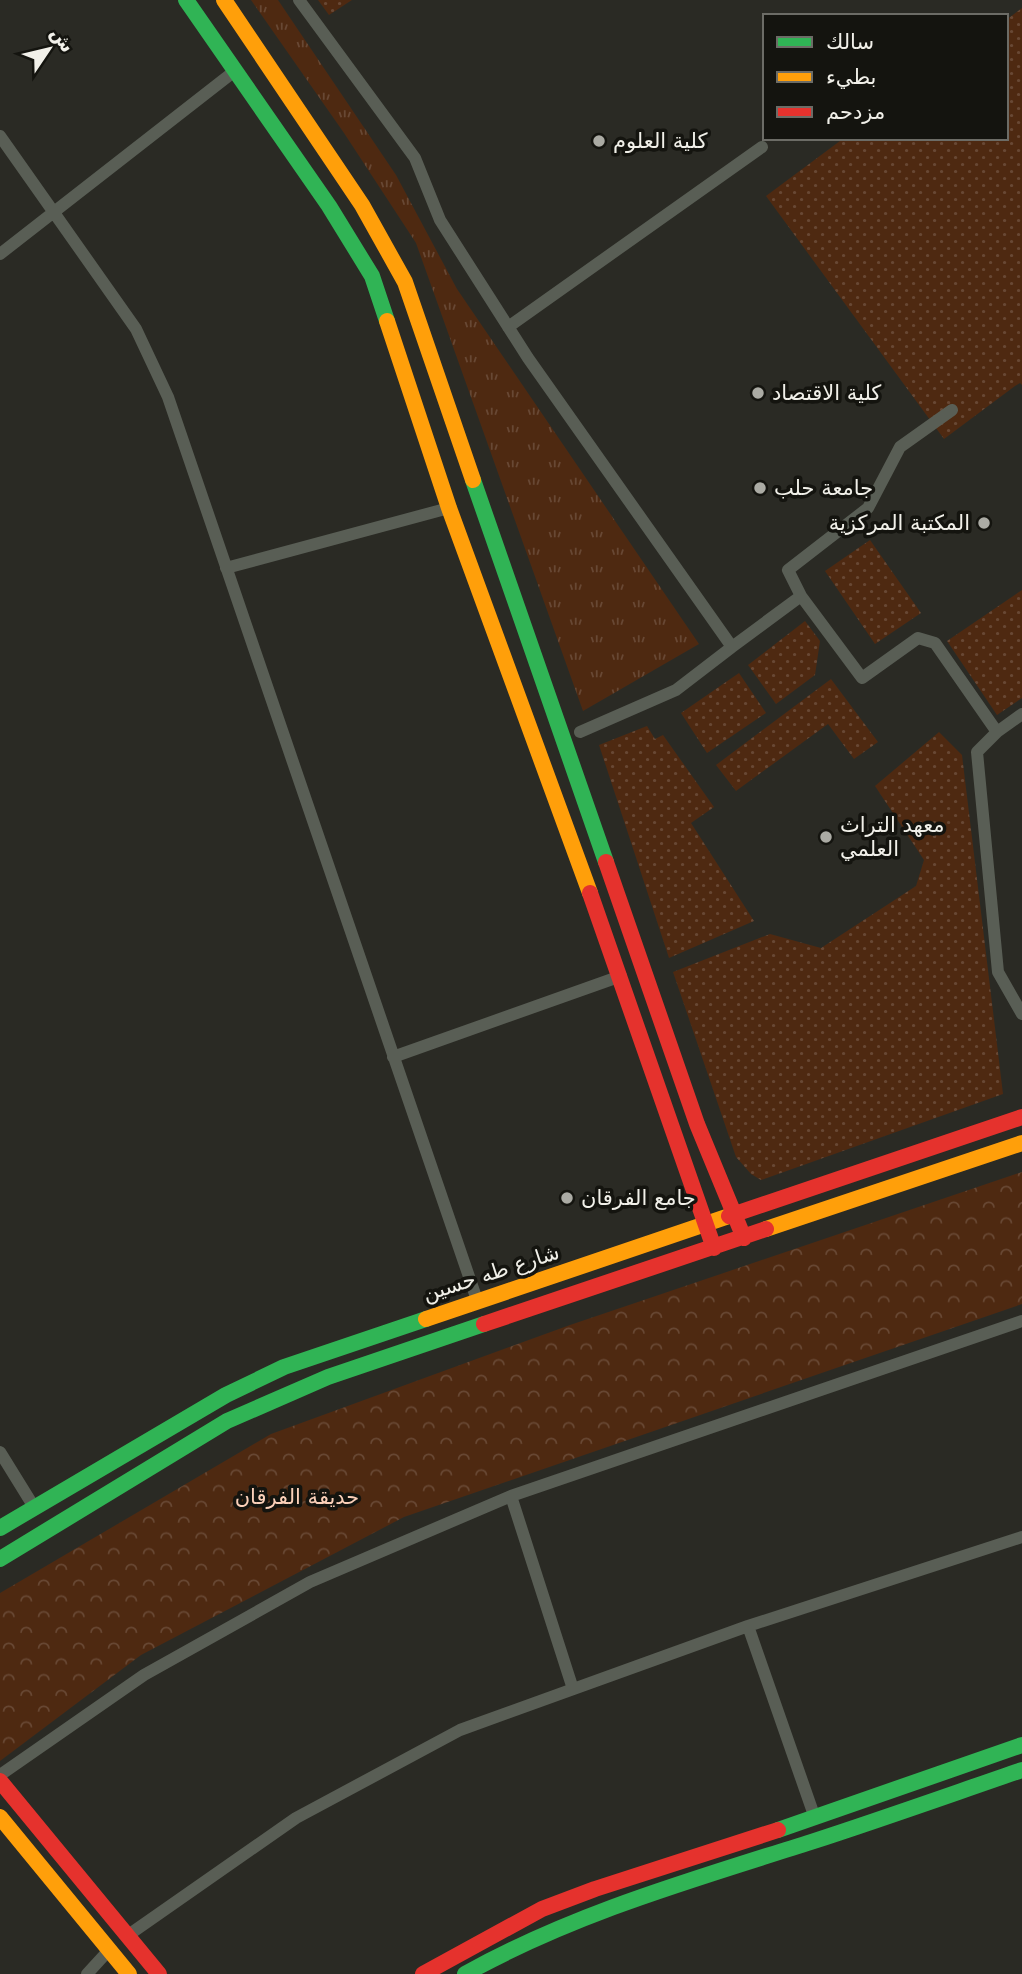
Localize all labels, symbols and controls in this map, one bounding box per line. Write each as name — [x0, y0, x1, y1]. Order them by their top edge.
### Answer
north arrow — [14, 14, 84, 84]
legend — [763, 14, 1008, 140]
text: ش — [46, 22, 79, 57]
text: سالك — [826, 30, 874, 54]
text: بطيء — [826, 65, 876, 89]
text: مزدحم — [826, 100, 885, 125]
place label: كلية العلوم — [613, 129, 707, 153]
marker: كلية العلوم — [591, 133, 607, 149]
place label: كلية الاقتصاد — [772, 381, 881, 405]
marker: كلية الاقتصاد — [750, 385, 766, 401]
place label: جامعة حلب — [774, 476, 873, 500]
marker: جامعة حلب — [752, 480, 768, 496]
place label: المكتبة المركزية — [829, 511, 970, 535]
marker: المكتبة المركزية — [976, 515, 992, 531]
place label: معهد التراث العلمي — [840, 813, 945, 861]
marker: معهد التراث العلمي — [818, 829, 834, 845]
place label: جامع الفرقان — [581, 1186, 696, 1210]
marker: جامع الفرقان — [559, 1190, 575, 1206]
street label: شارع طه حسين — [420, 1240, 562, 1306]
park label: حديقة الفرقان — [235, 1485, 359, 1509]

